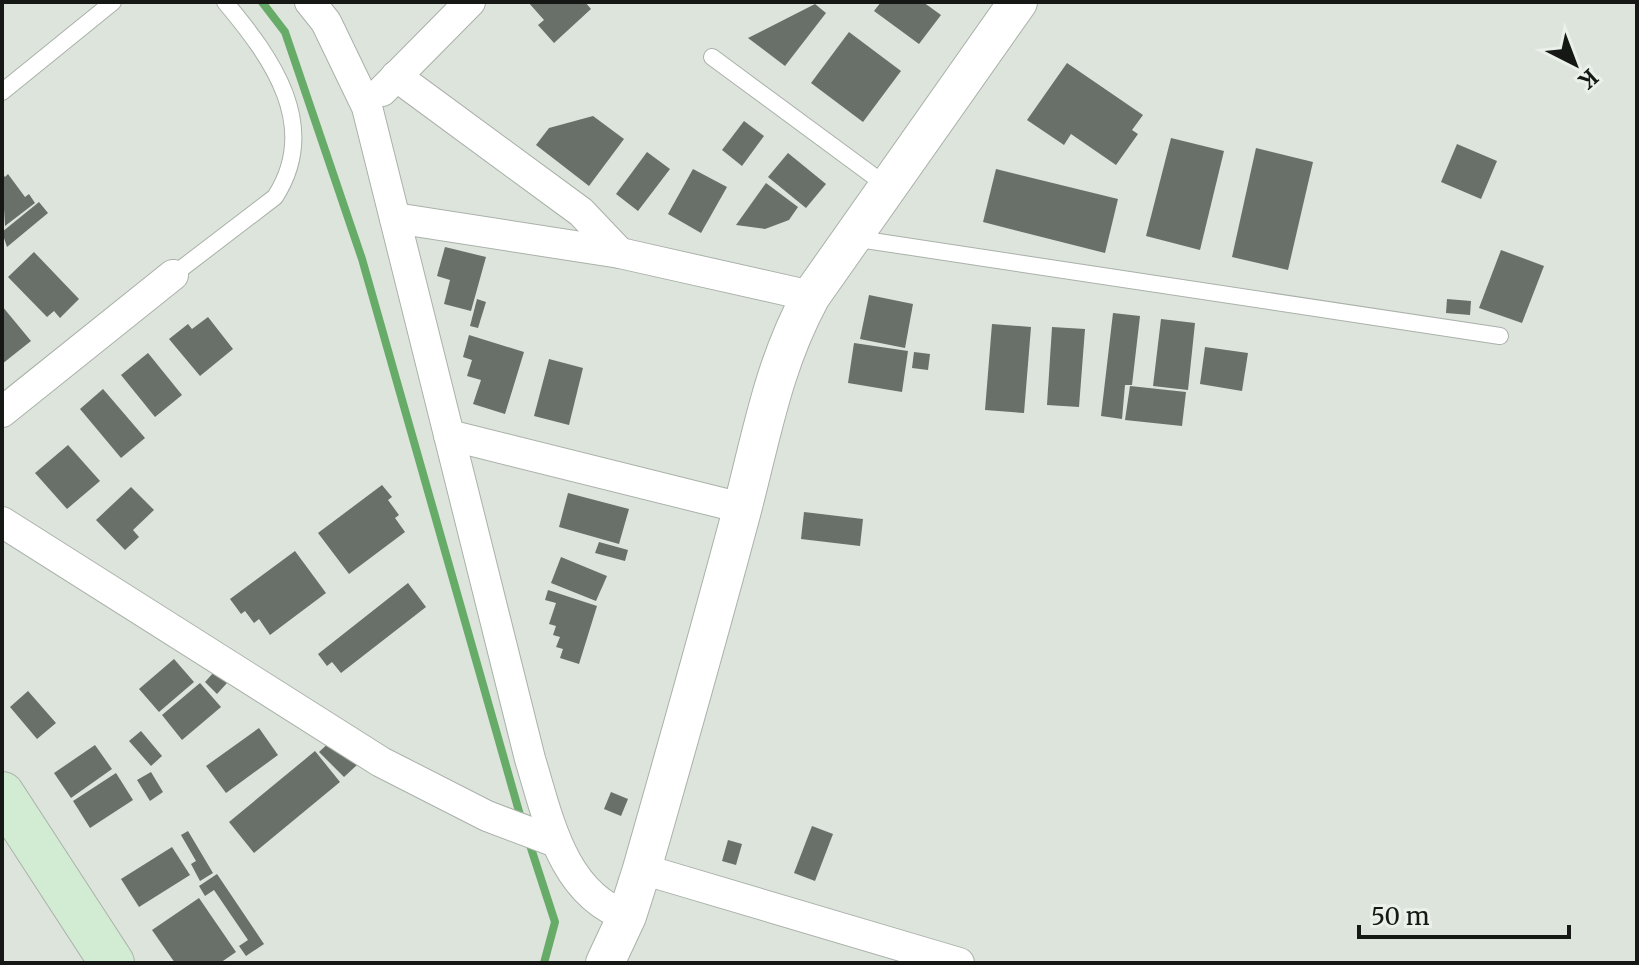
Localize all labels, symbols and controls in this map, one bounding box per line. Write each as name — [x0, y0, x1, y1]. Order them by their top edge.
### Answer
north arrow — [1535, 24, 1615, 104]
text: K — [1572, 63, 1604, 95]
scale bar — [1359, 889, 1569, 939]
text: 50 m — [1371, 901, 1430, 932]

